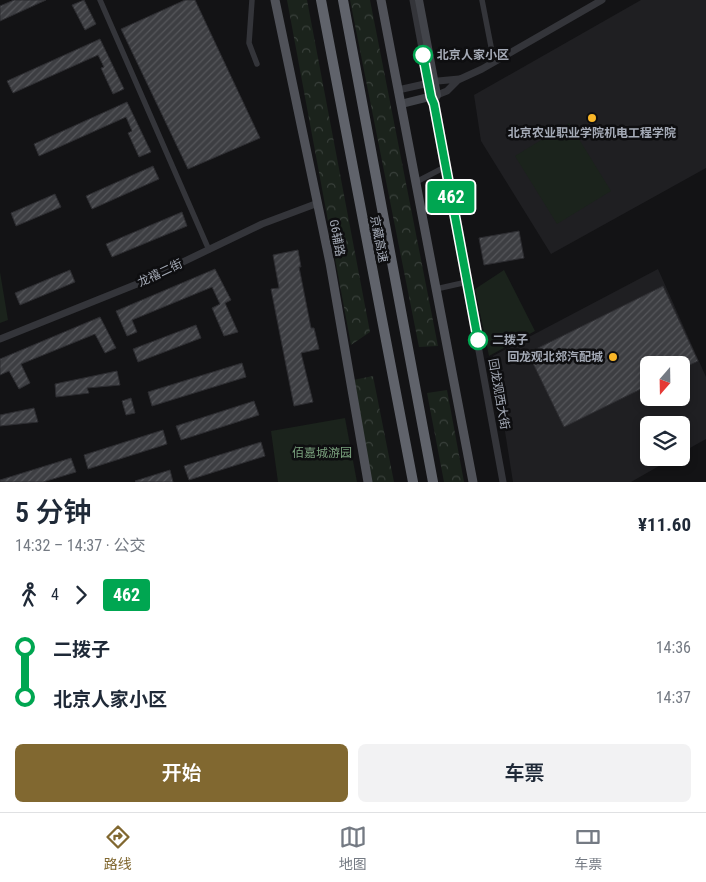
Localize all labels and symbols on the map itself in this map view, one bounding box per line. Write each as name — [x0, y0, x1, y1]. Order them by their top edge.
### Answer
marker: 北京人家小区 — [413, 45, 433, 65]
place label: 北京人家小区 — [437, 48, 509, 62]
marker: 北京农业职业学院机电工程学院 — [586, 112, 598, 124]
place label: 北京农业职业学院机电工程学院 — [508, 126, 676, 140]
line badge: 462 — [422, 181, 480, 213]
street label: 京藏高速 — [368, 214, 390, 264]
street label: G6辅路 — [327, 218, 347, 258]
street label: 龙禧二街 — [135, 257, 185, 289]
marker: 二拨子 — [468, 330, 488, 350]
place label: 二拨子 — [492, 333, 528, 347]
place label: 回龙观北郊汽配城 — [507, 350, 603, 364]
marker: 回龙观北郊汽配城 — [607, 351, 619, 363]
north arrow — [640, 356, 690, 406]
street label: 回龙观西大街 — [486, 357, 512, 431]
park label: 佰嘉城游园 — [292, 446, 352, 460]

